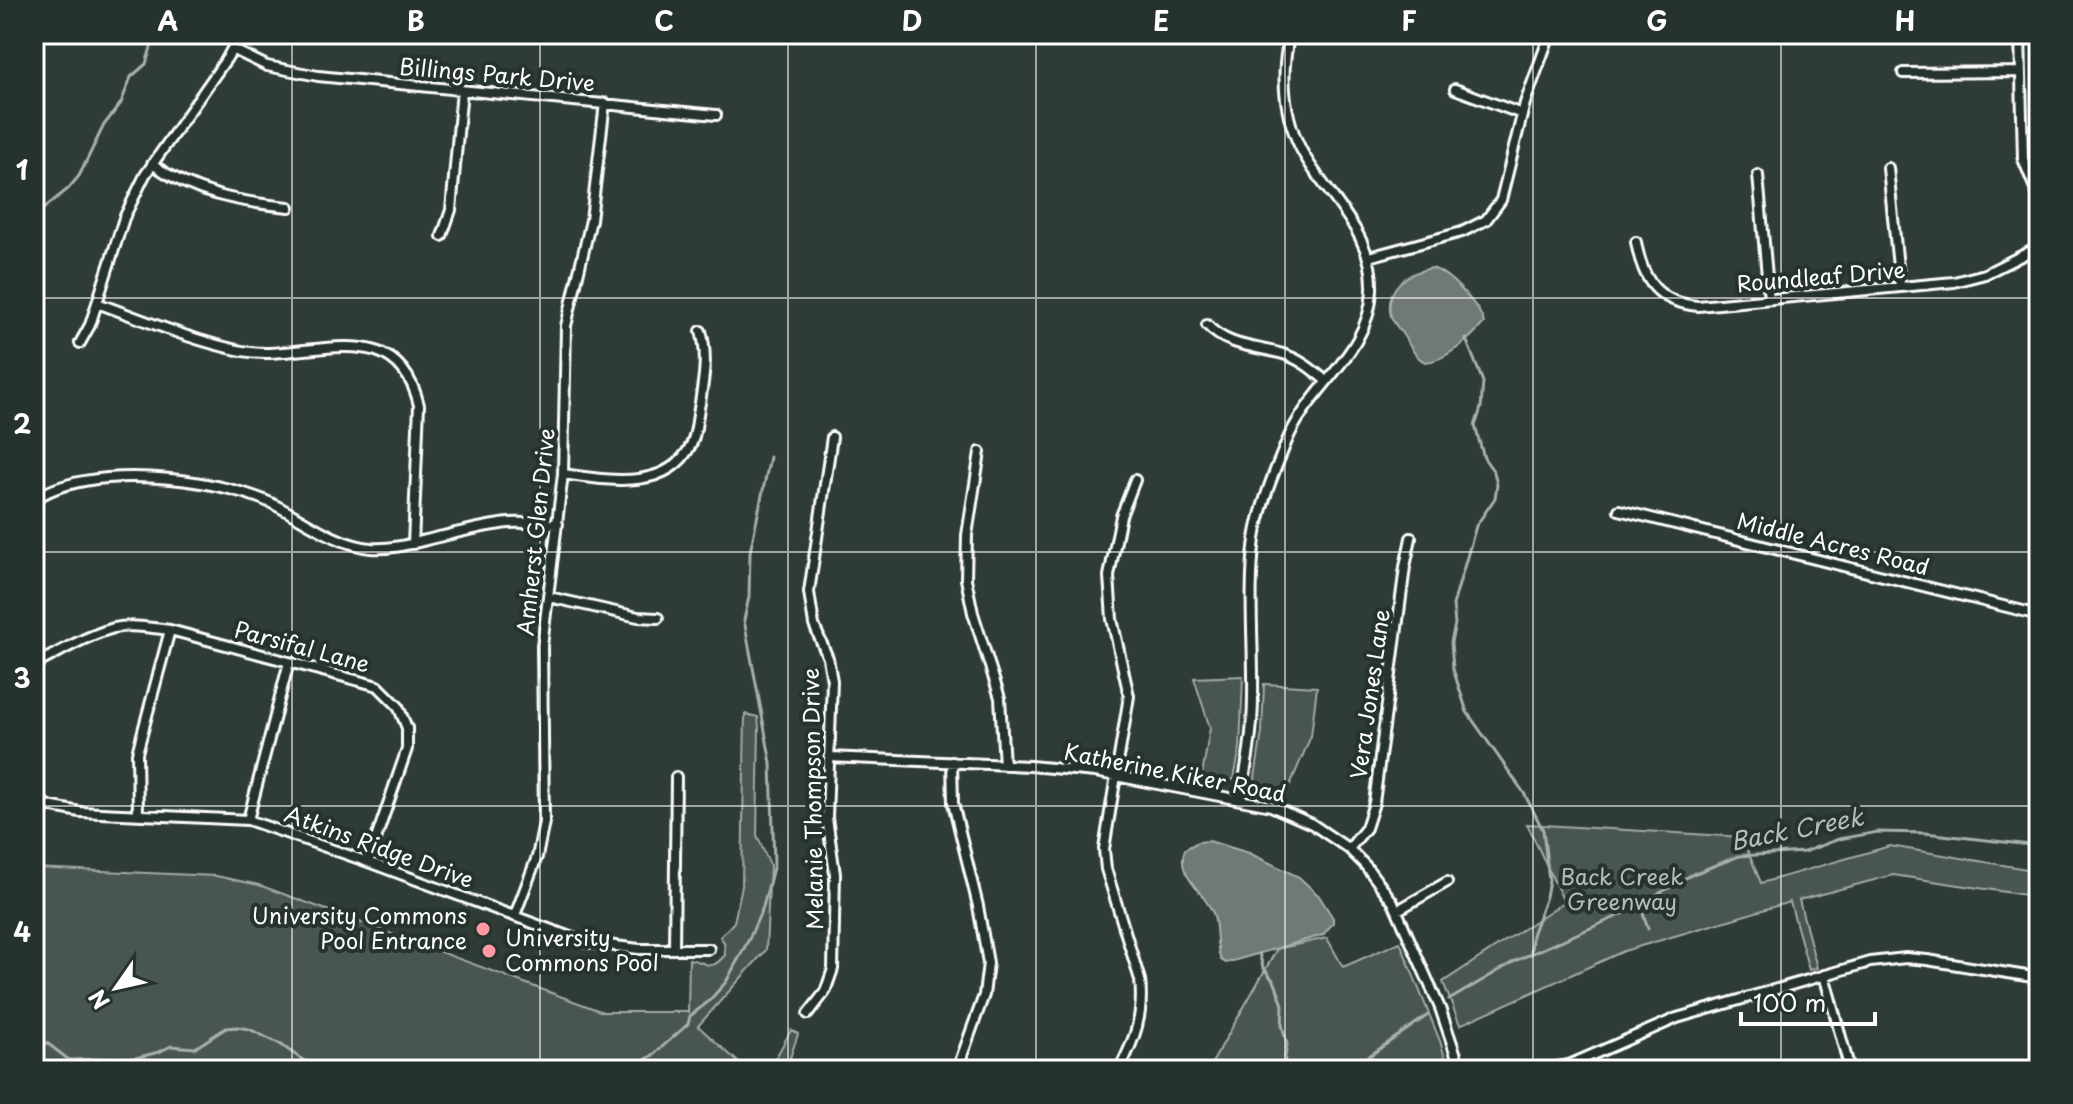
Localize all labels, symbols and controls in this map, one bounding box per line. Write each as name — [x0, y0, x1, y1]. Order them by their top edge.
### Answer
text: A — [158, 1, 178, 40]
text: B — [407, 1, 425, 40]
text: C — [654, 1, 674, 40]
text: D — [902, 1, 922, 40]
text: E — [1153, 1, 1169, 40]
text: F — [1401, 1, 1417, 40]
text: G — [1646, 1, 1668, 40]
text: H — [1895, 1, 1915, 40]
street label: Billings Park Drive — [398, 49, 596, 99]
text: 1 — [16, 150, 28, 189]
street label: Roundleaf Drive — [1735, 252, 1907, 299]
text: 2 — [13, 404, 31, 443]
street label: Amherst Glen Drive — [507, 426, 562, 637]
street label: Middle Acres Road — [1734, 503, 1933, 582]
street label: Vera Jones Lane — [1340, 607, 1397, 781]
street label: Parsifal Lane — [231, 612, 374, 680]
text: 3 — [13, 658, 31, 697]
street label: Melanie Thompson Drive — [793, 668, 830, 930]
street label: Katherine Kiker Road — [1061, 734, 1289, 809]
street label: Atkins Ridge Drive — [280, 796, 479, 895]
water label: Back Creek — [1727, 797, 1867, 859]
park label: Back Creek Greenway — [1560, 859, 1684, 917]
place label: University Commons Pool Entrance — [252, 898, 467, 956]
text: 4 — [13, 912, 31, 951]
marker: University Commons Pool Entrance — [474, 920, 492, 938]
place label: University Commons Pool — [505, 920, 659, 978]
marker: University Commons Pool — [480, 942, 498, 960]
north arrow — [76, 948, 156, 1028]
scale bar — [1741, 976, 1875, 1026]
text: N — [80, 984, 117, 1016]
text: 100 m — [1753, 984, 1826, 1020]

